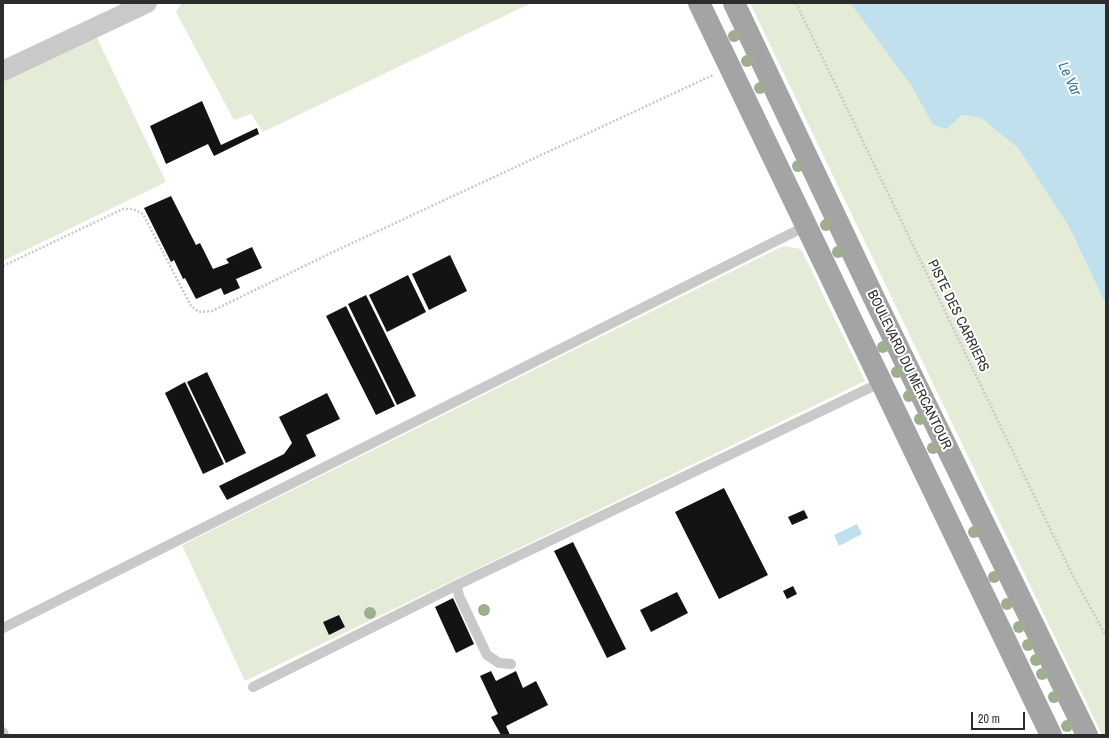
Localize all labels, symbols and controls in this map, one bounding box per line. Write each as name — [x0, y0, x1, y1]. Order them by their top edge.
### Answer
water label: Le Var — [1053, 59, 1085, 99]
street label: PISTE DES CARRIERS — [924, 257, 992, 375]
street label: BOULEVARD DU MERCANTOUR — [863, 288, 955, 452]
scale bar — [973, 704, 1027, 730]
text: 20 m — [978, 711, 1000, 727]

